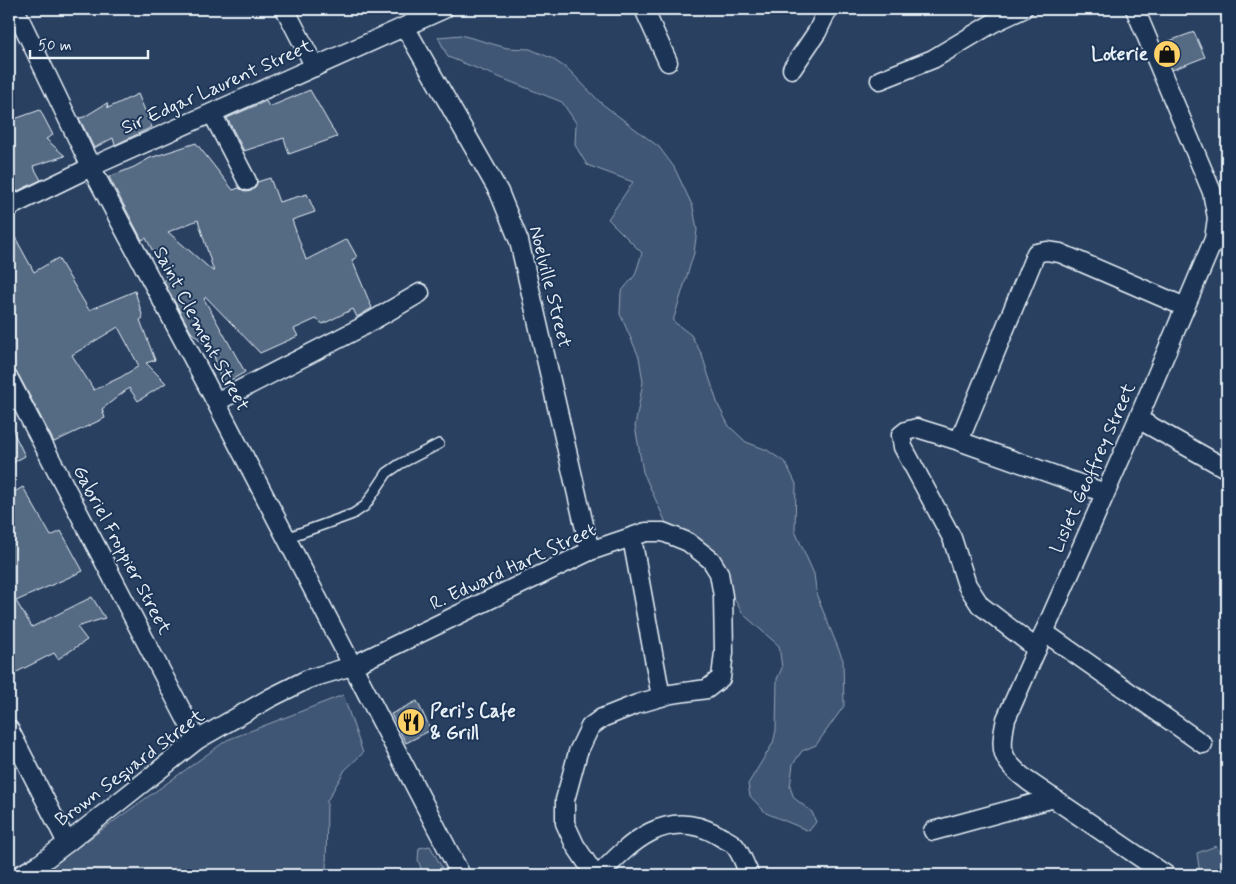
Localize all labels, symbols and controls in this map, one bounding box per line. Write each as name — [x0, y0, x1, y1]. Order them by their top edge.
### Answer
scale bar — [30, 28, 148, 60]
street label: Sir Edgar Laurent Street — [117, 33, 317, 141]
text: 50 m — [38, 36, 72, 56]
shop icon: Loterie — [1152, 39, 1182, 69]
place label: Loterie — [1091, 42, 1149, 67]
street label: Noelville Street — [523, 223, 577, 351]
street label: Saint Clement Street — [147, 242, 255, 416]
street label: Lislet Geoffrey Street — [1044, 379, 1142, 557]
street label: Gabriel Froppier Street — [67, 461, 177, 639]
street label: R. Edward Hart Street — [426, 518, 600, 616]
place label: Peri's Cafe & Grill — [430, 699, 516, 746]
street label: Brown Sequard Street — [50, 704, 210, 832]
restaurant icon: Peri's Cafe & Grill — [396, 707, 426, 737]

